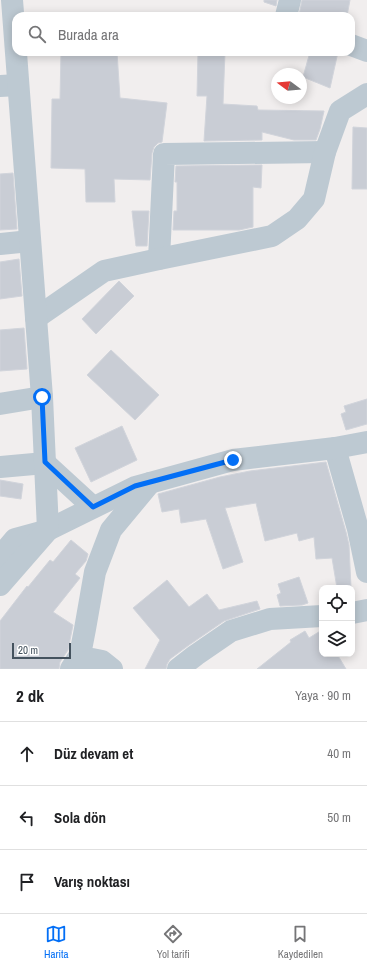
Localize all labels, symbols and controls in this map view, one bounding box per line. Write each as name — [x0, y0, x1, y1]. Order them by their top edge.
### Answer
search box — [12, 12, 355, 56]
icon: search — [26, 23, 48, 45]
text: Burada ara — [58, 24, 119, 45]
north arrow — [271, 68, 307, 104]
route start — [33, 388, 51, 406]
route end — [224, 451, 242, 469]
map controls — [319, 585, 355, 657]
button: locate — [319, 585, 355, 621]
button: layers — [319, 621, 355, 657]
scale bar — [12, 641, 71, 660]
text: 20 m — [18, 643, 38, 657]
text: 2 dk — [16, 684, 44, 707]
text: Yaya · 90 m — [295, 687, 351, 704]
icon: ahead — [16, 743, 38, 765]
text: Düz devam et — [54, 743, 133, 764]
text: 40 m — [327, 745, 351, 762]
icon: left — [16, 807, 38, 829]
text: Sola dön — [54, 807, 106, 828]
text: 50 m — [327, 809, 351, 826]
icon: arrive — [16, 871, 38, 893]
text: Varış noktası — [54, 871, 130, 892]
tab: Harita — [44, 923, 69, 961]
tab: Yol tarifi — [157, 923, 190, 961]
tab: Kaydedilen — [278, 923, 323, 961]

